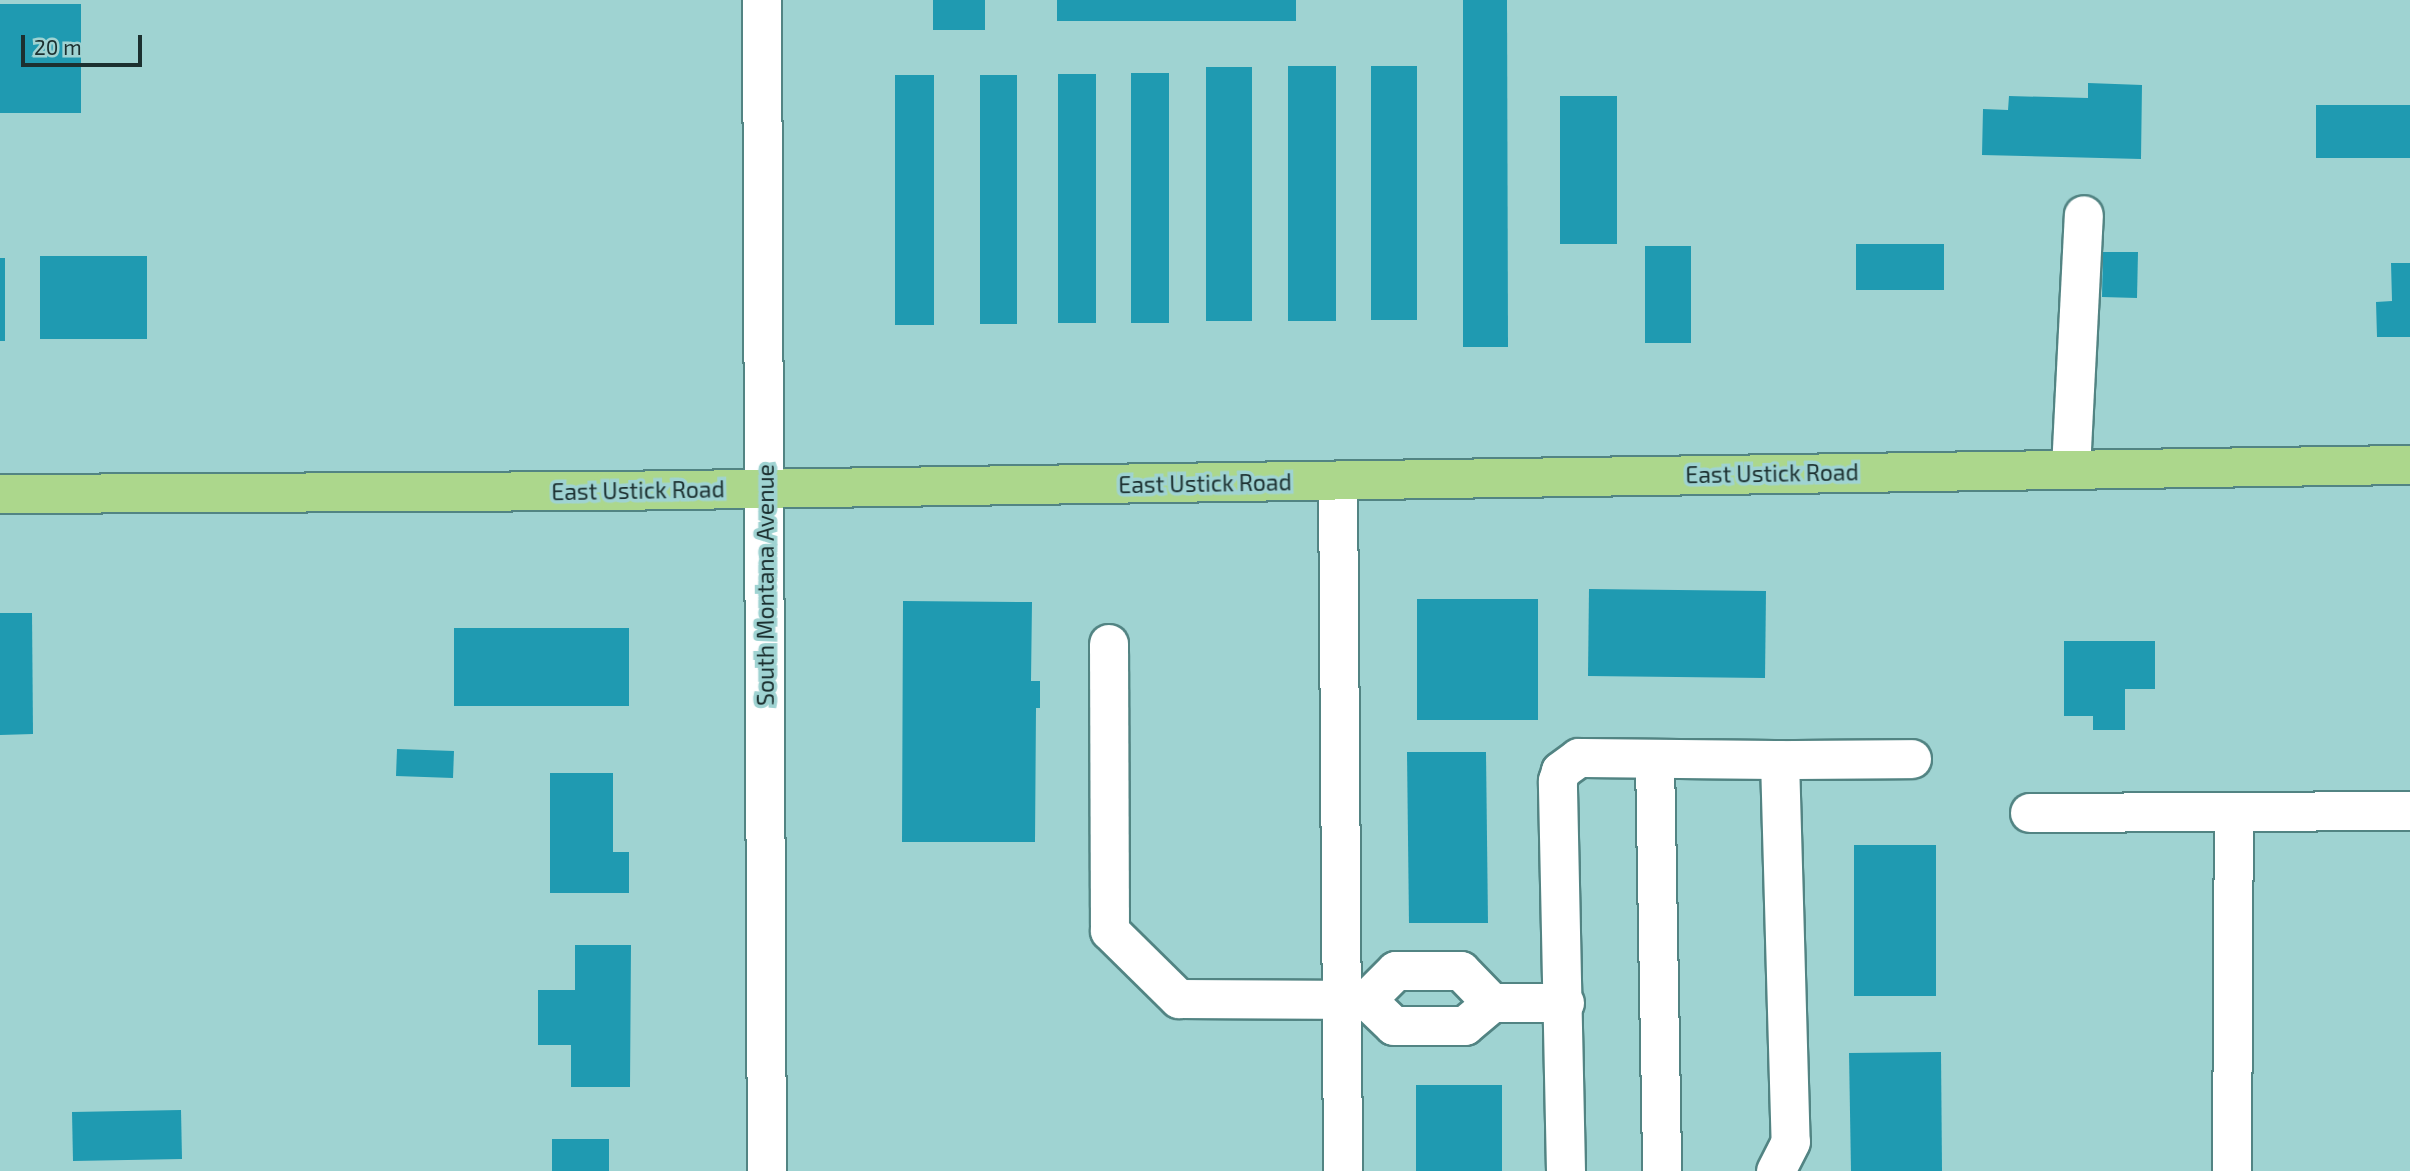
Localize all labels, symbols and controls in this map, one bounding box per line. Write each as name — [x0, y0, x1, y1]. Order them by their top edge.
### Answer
scale bar — [24, 21, 145, 65]
text: 20 m — [34, 34, 82, 59]
street label: East Ustick Road — [1685, 458, 1859, 488]
street label: South Montana Avenue — [751, 464, 779, 706]
street label: East Ustick Road — [1118, 468, 1292, 498]
street label: East Ustick Road — [551, 475, 725, 505]

